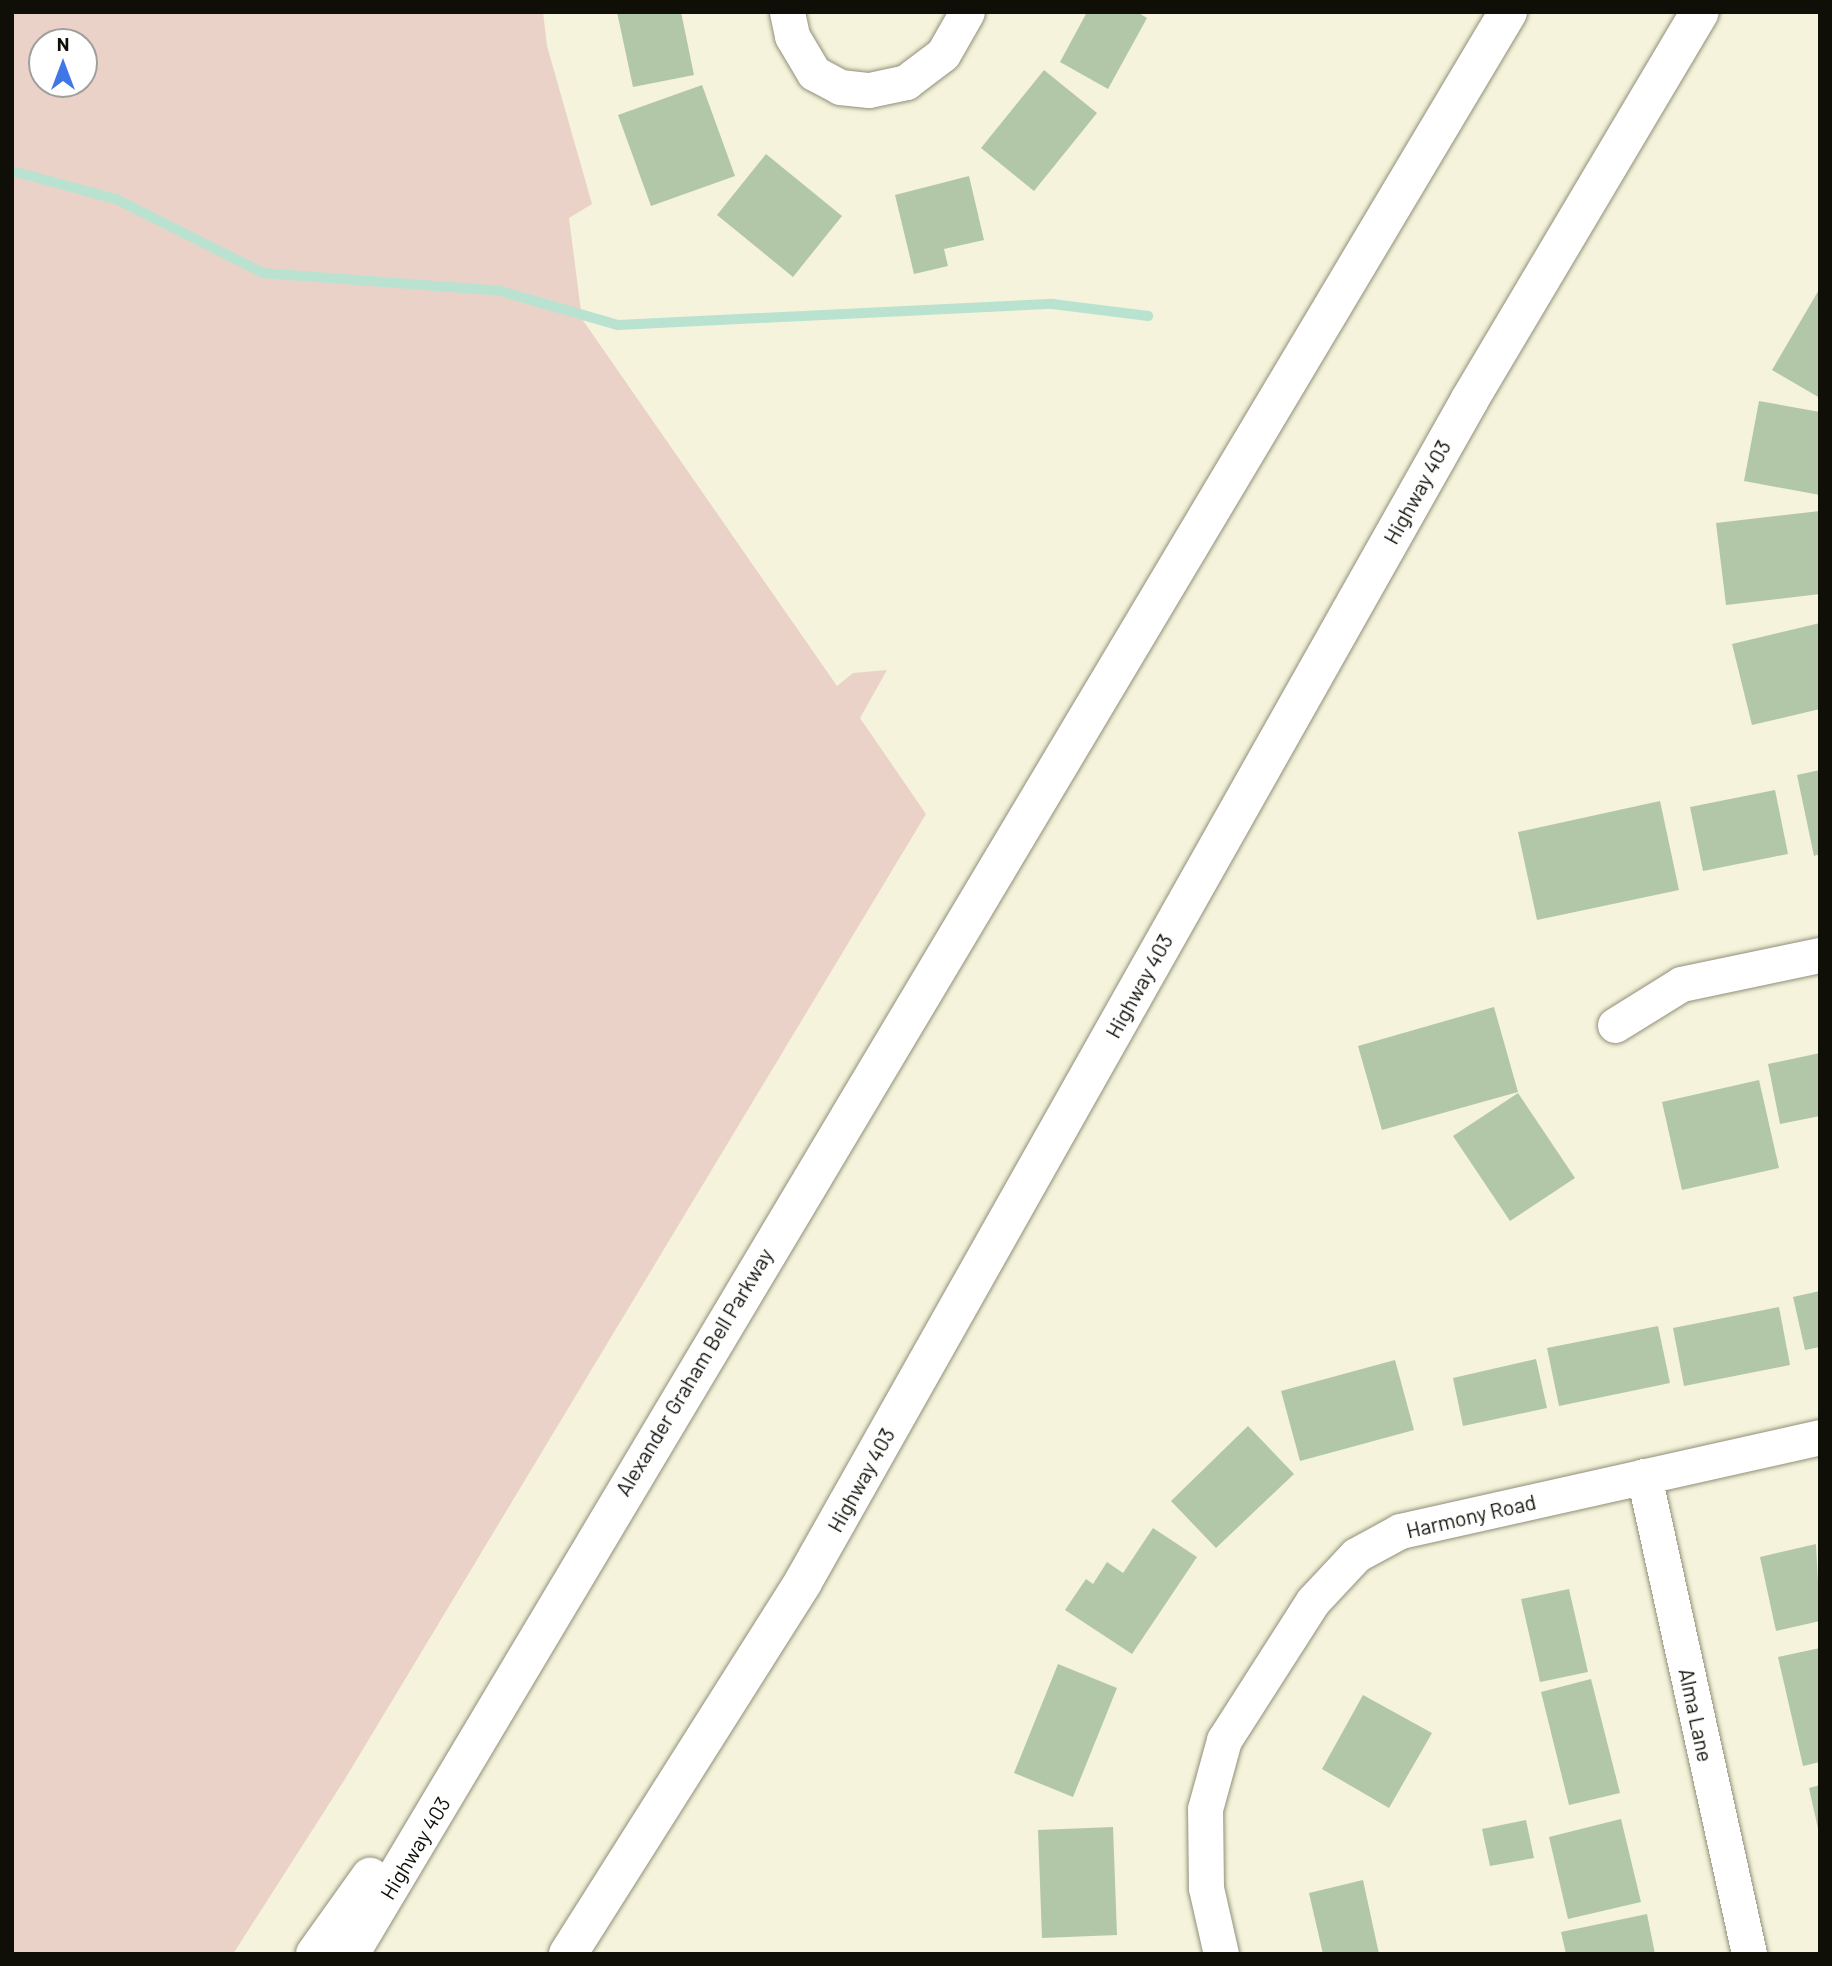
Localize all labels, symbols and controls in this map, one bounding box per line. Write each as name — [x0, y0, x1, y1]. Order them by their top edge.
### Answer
north arrow — [28, 28, 98, 98]
text: N — [57, 32, 69, 55]
street label: Highway 403 — [1378, 436, 1456, 548]
street label: Highway 403 — [1100, 930, 1178, 1042]
street label: Alexander Graham Bell Parkway — [610, 1244, 778, 1500]
street label: Highway 403 — [822, 1424, 900, 1536]
street label: Harmony Road — [1404, 1489, 1538, 1543]
street label: Alma Lane — [1674, 1666, 1718, 1764]
street label: Highway 403 — [375, 1792, 455, 1904]

